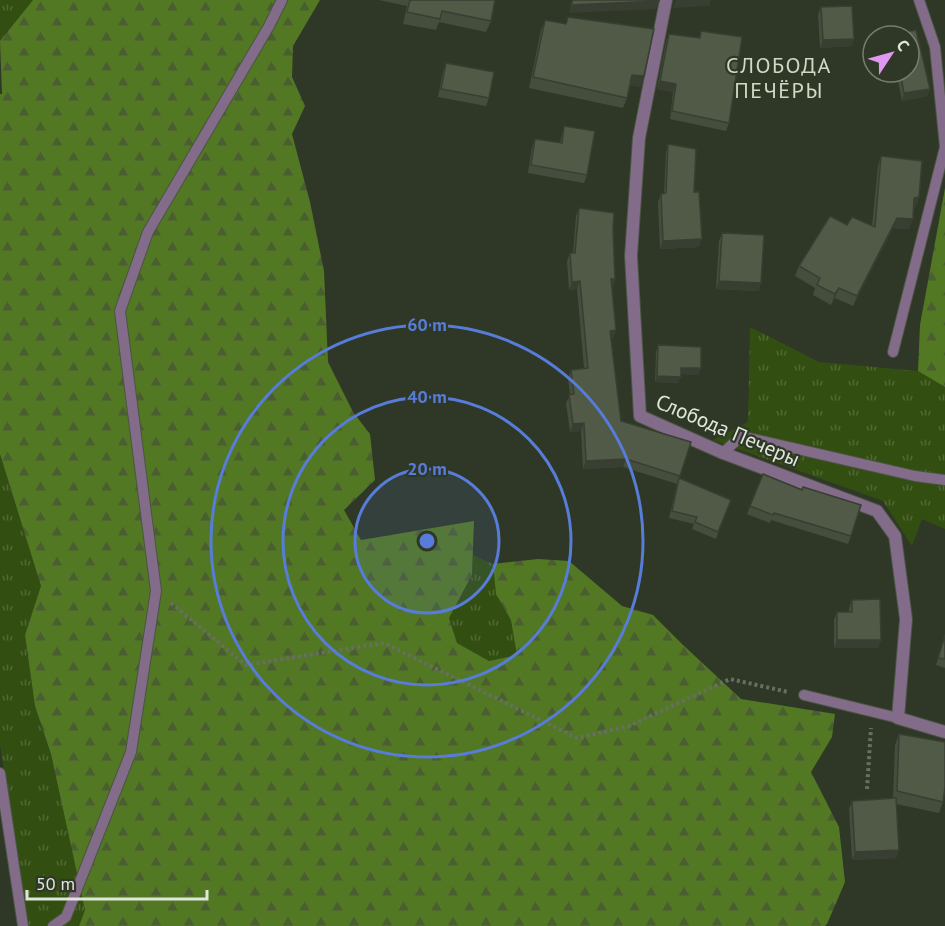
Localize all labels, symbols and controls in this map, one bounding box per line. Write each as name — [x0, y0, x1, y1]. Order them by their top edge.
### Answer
north arrow — [861, 24, 921, 84]
text: С — [892, 36, 914, 55]
district label: СЛОБОДА ПЕЧЁРЫ — [726, 51, 832, 104]
text: 60 m — [407, 313, 447, 336]
text: 40 m — [407, 385, 447, 408]
street label: Слобода Печеры — [652, 388, 804, 472]
text: 20 m — [407, 457, 447, 480]
centre of rings — [417, 531, 437, 551]
scale bar — [27, 863, 207, 901]
text: 50 m — [36, 872, 75, 895]

